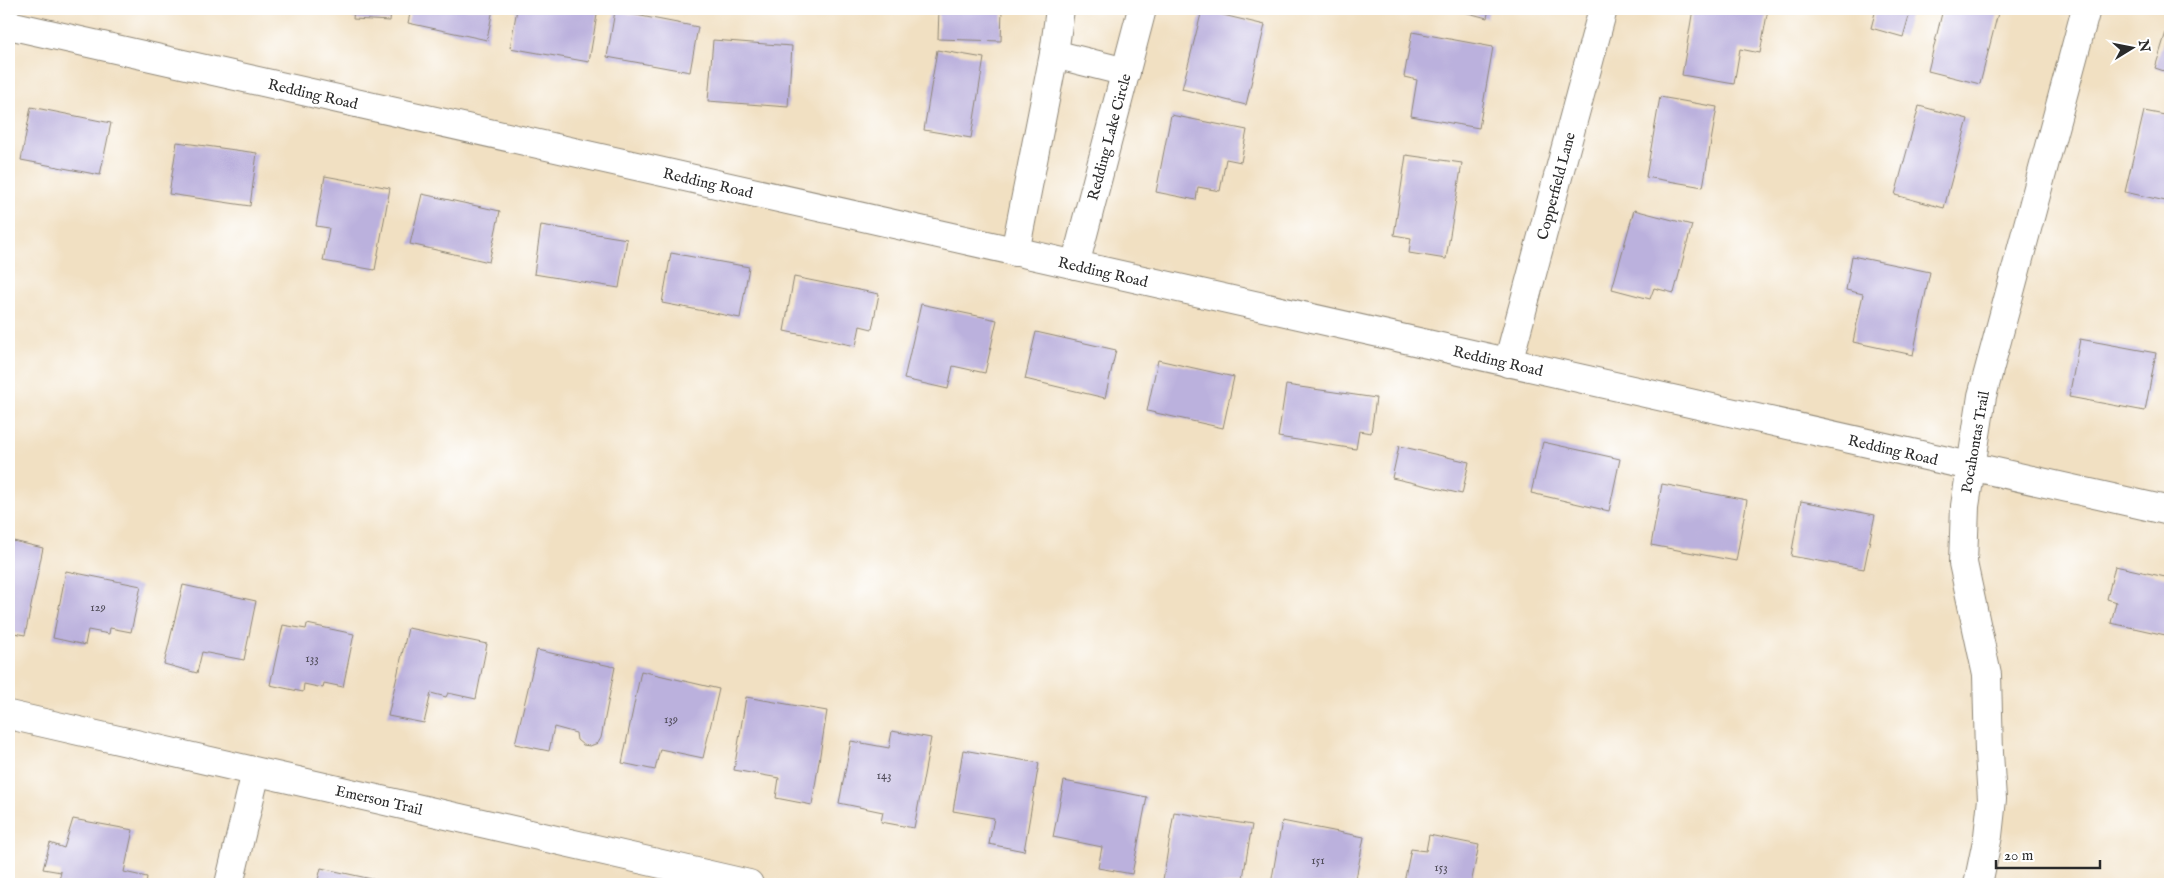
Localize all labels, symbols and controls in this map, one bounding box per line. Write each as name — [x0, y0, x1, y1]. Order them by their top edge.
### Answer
north arrow — [2106, 22, 2156, 72]
text: N — [2134, 37, 2154, 53]
street label: Redding Lake Circle — [1083, 72, 1136, 203]
street label: Redding Road — [266, 75, 361, 114]
street label: Copperfield Lane — [1533, 130, 1580, 242]
street label: Redding Road — [661, 164, 756, 203]
street label: Redding Road — [1056, 253, 1151, 292]
street label: Redding Road — [1451, 342, 1546, 381]
street label: Pocahontas Trail — [1957, 389, 1994, 495]
street label: Redding Road — [1846, 431, 1941, 470]
house number: 129 — [90, 600, 106, 615]
house number: 133 — [305, 651, 319, 666]
house number: 139 — [664, 712, 678, 727]
house number: 143 — [877, 768, 891, 783]
street label: Emerson Trail — [333, 781, 425, 820]
scale bar — [1996, 838, 2100, 870]
text: 20 m — [2004, 846, 2034, 865]
house number: 151 — [1311, 853, 1325, 868]
house number: 153 — [1434, 860, 1448, 875]

